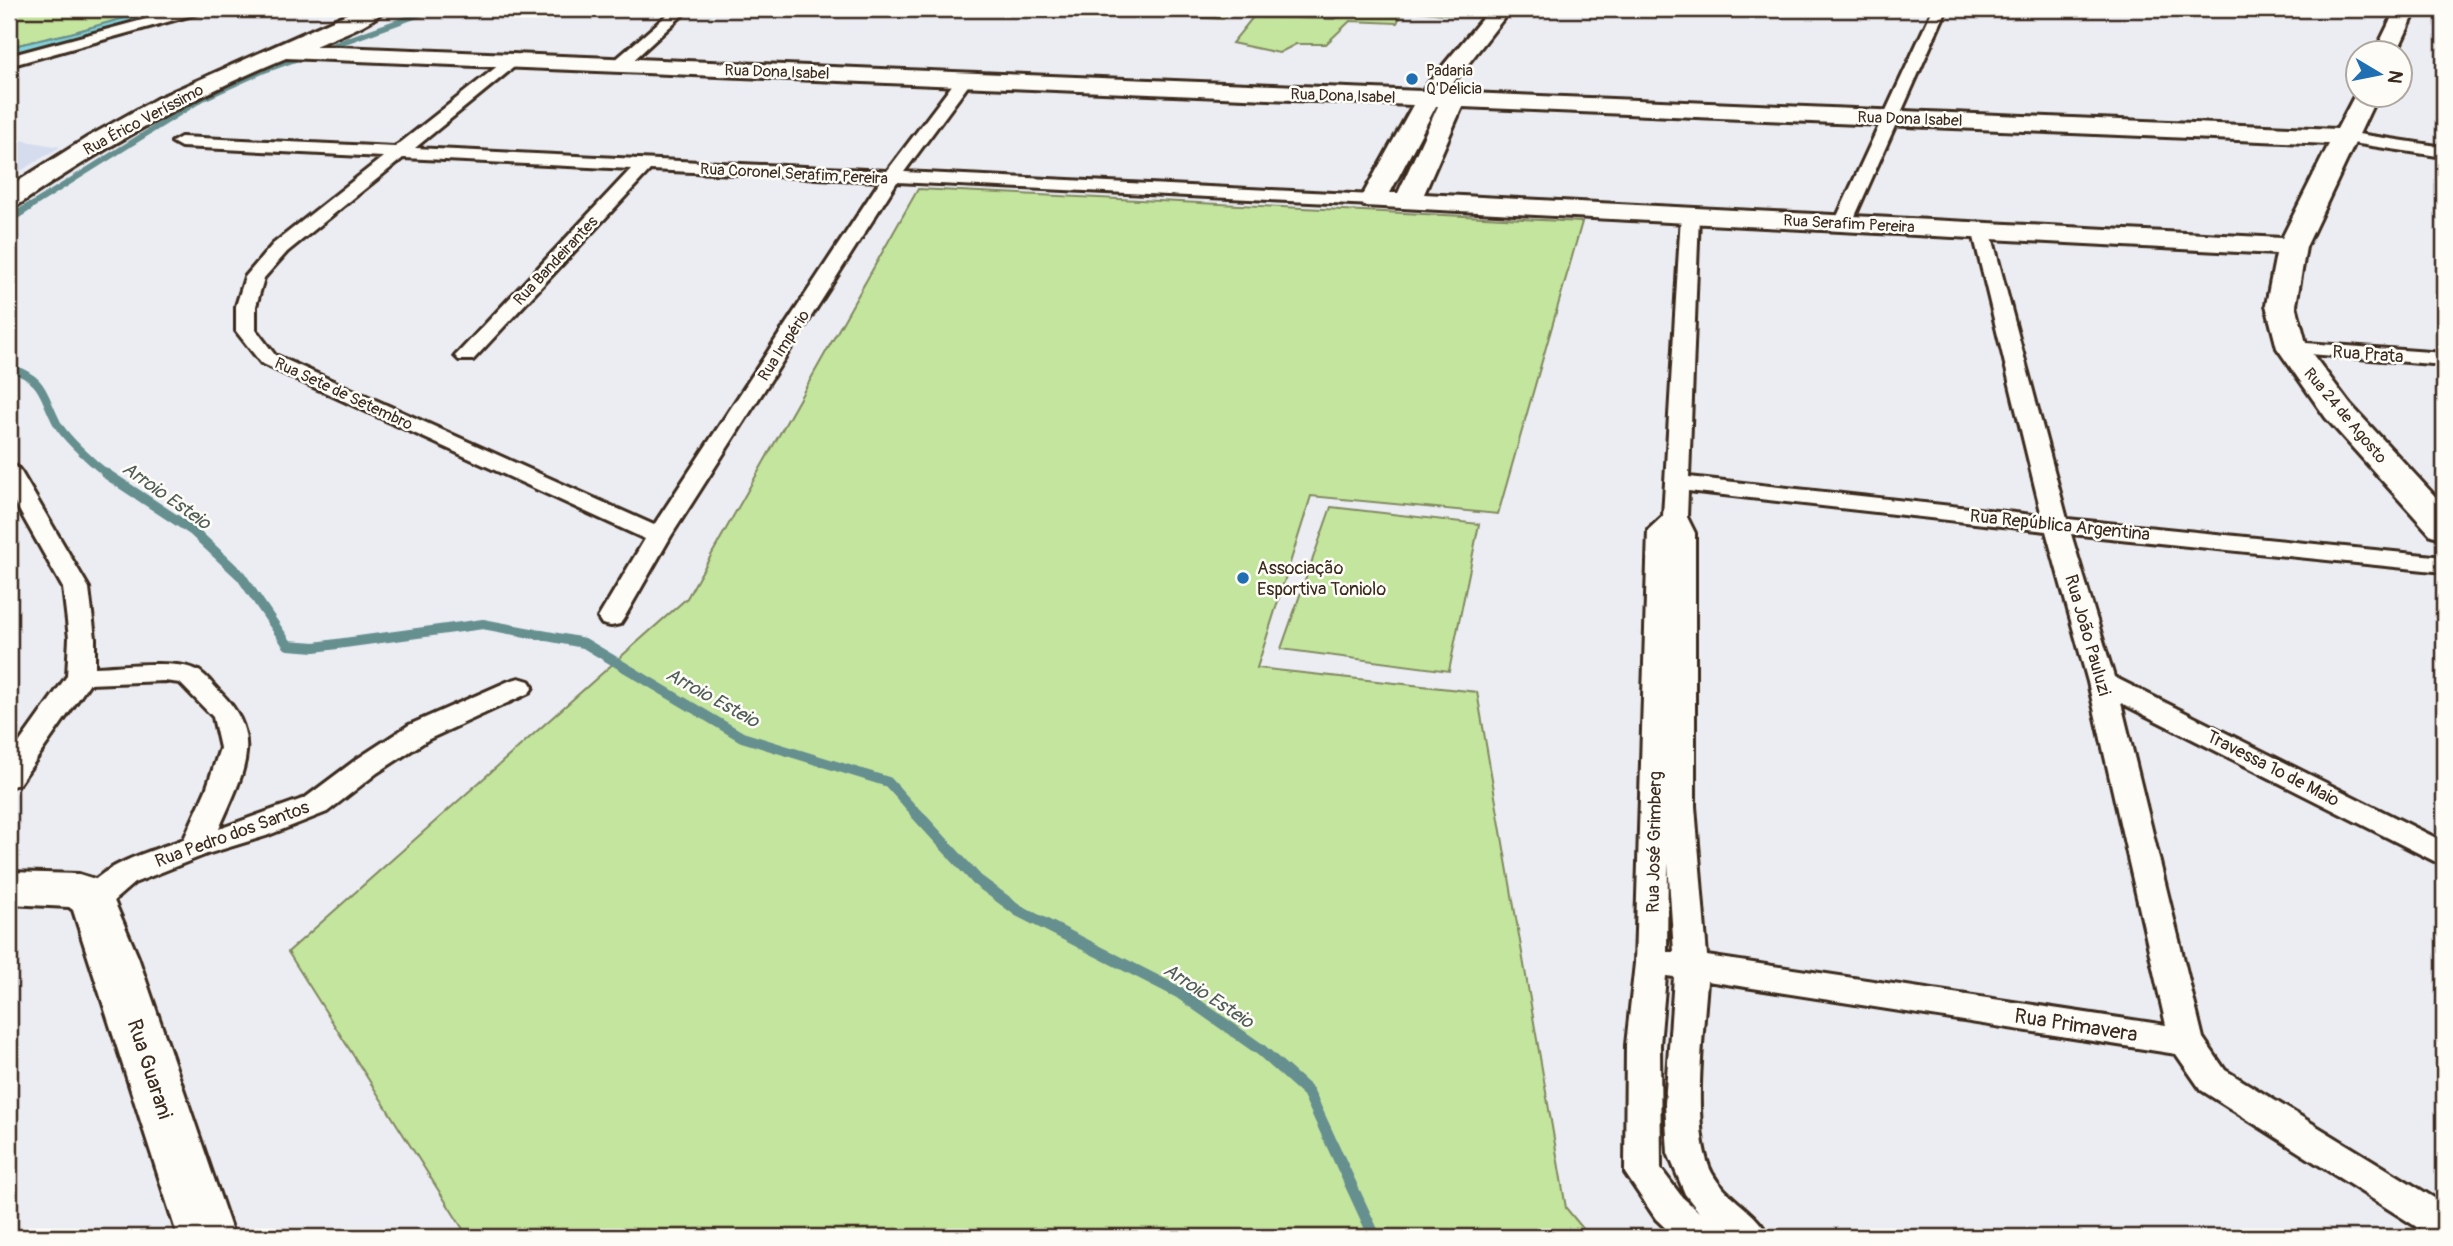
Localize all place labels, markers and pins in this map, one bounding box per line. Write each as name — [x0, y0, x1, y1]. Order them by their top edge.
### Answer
place label: Padaria Q'Delicia — [1426, 61, 1482, 99]
marker: Padaria Q'Delicia — [1404, 71, 1420, 87]
place label: Associação Esportiva Toniolo — [1257, 557, 1386, 601]
marker: Associação Esportiva Toniolo — [1235, 570, 1251, 586]

